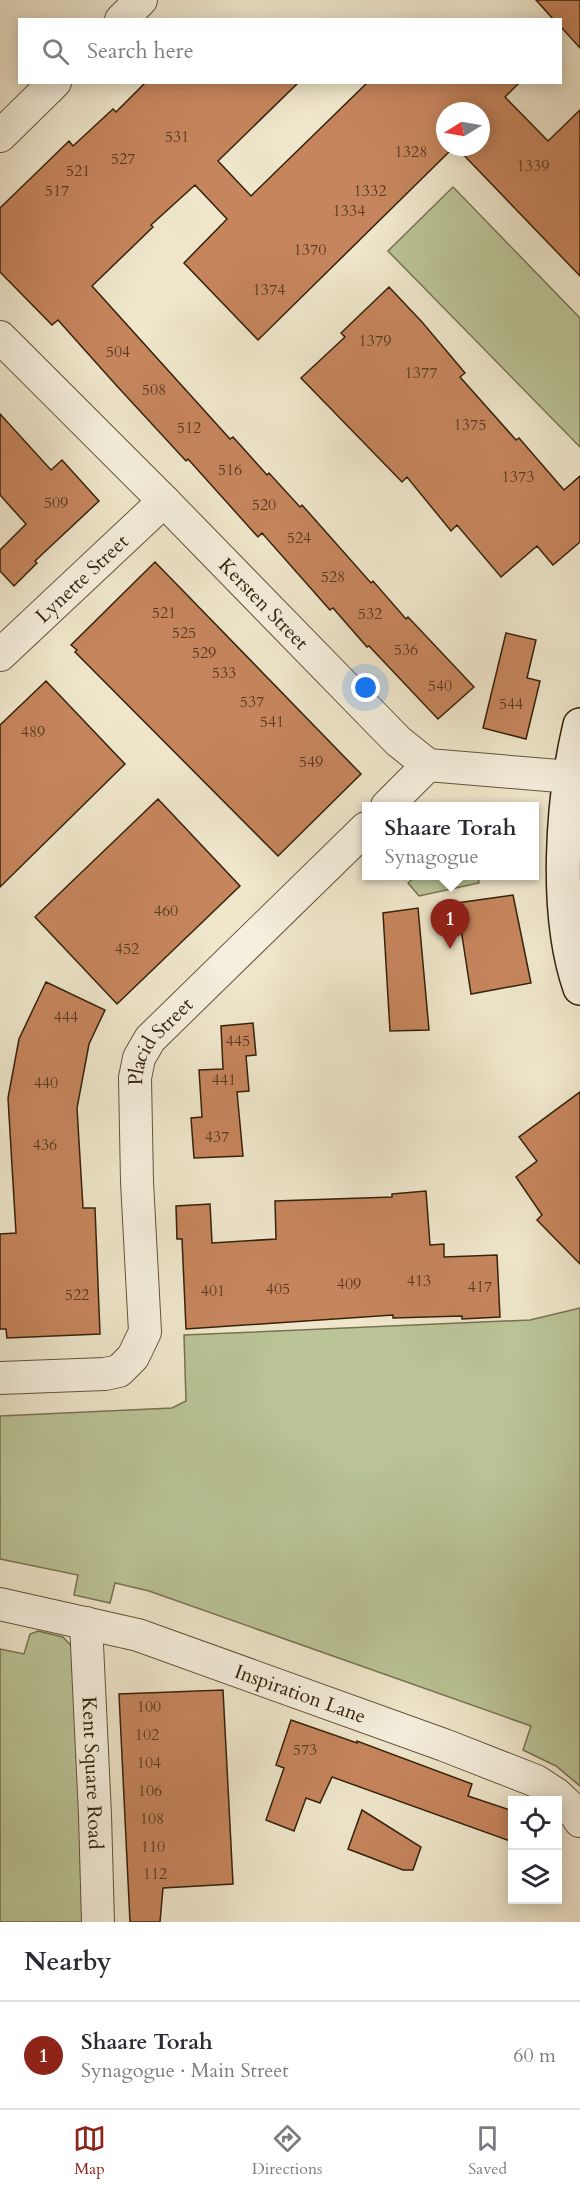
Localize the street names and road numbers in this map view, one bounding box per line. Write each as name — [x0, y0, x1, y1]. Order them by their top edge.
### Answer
street label: Lynette Street — [29, 527, 135, 629]
street label: Kersten Street — [213, 552, 315, 656]
street label: Placid Street — [121, 991, 199, 1086]
street label: Inspiration Lane — [231, 1657, 370, 1729]
street label: Kent Square Road — [76, 1696, 109, 1850]

